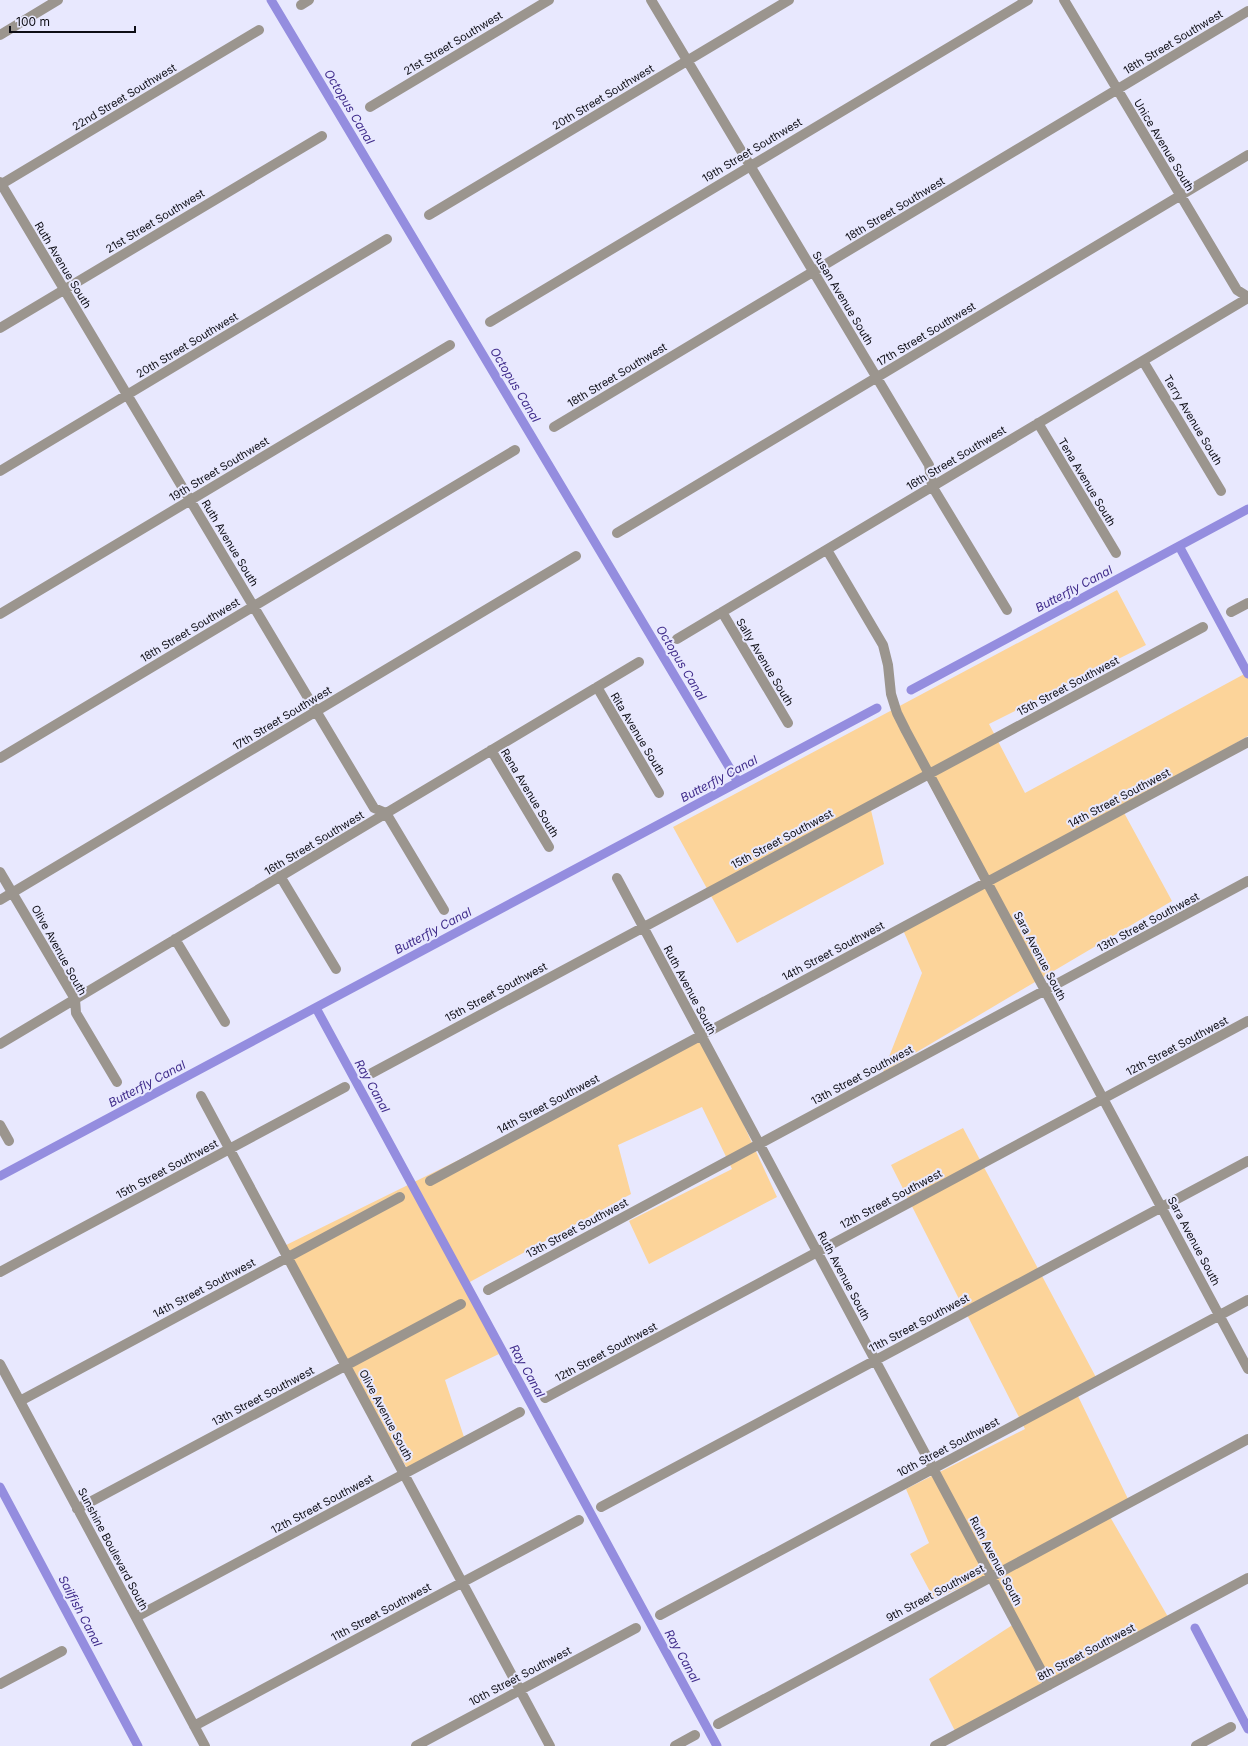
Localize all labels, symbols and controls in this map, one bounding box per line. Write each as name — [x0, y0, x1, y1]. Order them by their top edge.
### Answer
street label: 18th Street Southwest — [1121, 7, 1226, 77]
scale bar — [10, 8, 135, 34]
street label: 21st Street Southwest — [401, 8, 505, 78]
text: 100 m — [16, 14, 50, 29]
street label: 22nd Street Southwest — [69, 60, 179, 134]
street label: 20th Street Southwest — [550, 61, 657, 133]
water label: Octopus Canal — [321, 67, 378, 147]
street label: Unice Avenue South — [1131, 96, 1197, 194]
street label: 19th Street Southwest — [700, 115, 805, 185]
street label: 18th Street Southwest — [843, 174, 948, 244]
street label: 21st Street Southwest — [103, 186, 207, 256]
street label: Ruth Avenue South — [32, 219, 94, 311]
street label: Susan Avenue South — [809, 248, 877, 348]
street label: 17th Street Southwest — [874, 299, 978, 369]
street label: 20th Street Southwest — [134, 309, 241, 381]
street label: 18th Street Southwest — [565, 340, 670, 410]
water label: Octopus Canal — [487, 345, 544, 425]
street label: Terry Avenue South — [1161, 372, 1225, 468]
street label: 16th Street Southwest — [904, 423, 1009, 493]
street label: 19th Street Southwest — [167, 434, 272, 504]
street label: Tena Avenue South — [1055, 435, 1119, 529]
street label: Ruth Avenue South — [199, 497, 261, 589]
water label: Butterfly Canal — [1033, 562, 1115, 615]
street label: 18th Street Southwest — [138, 595, 243, 665]
street label: Sally Avenue South — [733, 616, 797, 708]
water label: Octopus Canal — [653, 623, 710, 703]
street label: 15th Street Southwest — [1015, 653, 1122, 719]
street label: 17th Street Southwest — [230, 683, 334, 753]
street label: Rita Avenue South — [608, 690, 668, 778]
street label: Rena Avenue South — [498, 746, 562, 840]
water label: Butterfly Canal — [678, 752, 760, 805]
street label: 14th Street Southwest — [1065, 765, 1173, 831]
street label: 15th Street Southwest — [729, 806, 836, 872]
street label: 16th Street Southwest — [262, 808, 367, 878]
street label: 13th Street Southwest — [1095, 889, 1202, 955]
street label: Olive Avenue South — [28, 902, 90, 998]
water label: Butterfly Canal — [392, 904, 474, 957]
street label: Sara Avenue South — [1011, 909, 1069, 1003]
street label: 14th Street Southwest — [779, 918, 887, 984]
street label: Ruth Avenue South — [661, 943, 719, 1037]
street label: 15th Street Southwest — [443, 959, 550, 1025]
street label: 12th Street Southwest — [1124, 1013, 1231, 1079]
street label: 13th Street Southwest — [809, 1042, 916, 1108]
water label: Butterfly Canal — [106, 1057, 188, 1110]
water label: Ray Canal — [352, 1057, 393, 1115]
street label: 14th Street Southwest — [494, 1071, 602, 1137]
street label: 15th Street Southwest — [114, 1136, 221, 1202]
street label: 12th Street Southwest — [838, 1166, 945, 1232]
street label: Sara Avenue South — [1165, 1194, 1223, 1288]
street label: 13th Street Southwest — [524, 1195, 631, 1261]
street label: Ruth Avenue South — [815, 1229, 873, 1323]
street label: 14th Street Southwest — [150, 1255, 258, 1321]
street label: 11th Street Southwest — [867, 1291, 972, 1355]
street label: 12th Street Southwest — [553, 1319, 660, 1385]
water label: Ray Canal — [507, 1342, 548, 1400]
street label: 13th Street Southwest — [210, 1363, 317, 1429]
street label: Olive Avenue South — [356, 1367, 416, 1463]
street label: 10th Street Southwest — [894, 1414, 1002, 1480]
street label: 12th Street Southwest — [269, 1471, 376, 1537]
street label: Sunshine Boulevard South — [75, 1485, 151, 1613]
street label: Ruth Avenue South — [967, 1514, 1025, 1608]
street label: 9th Street Southwest — [884, 1561, 987, 1625]
water label: Sailfish Canal — [55, 1573, 106, 1649]
street label: 11th Street Southwest — [329, 1580, 434, 1644]
street label: 8th Street Southwest — [1035, 1620, 1138, 1684]
water label: Ray Canal — [662, 1627, 703, 1685]
street label: 10th Street Southwest — [466, 1643, 574, 1709]

